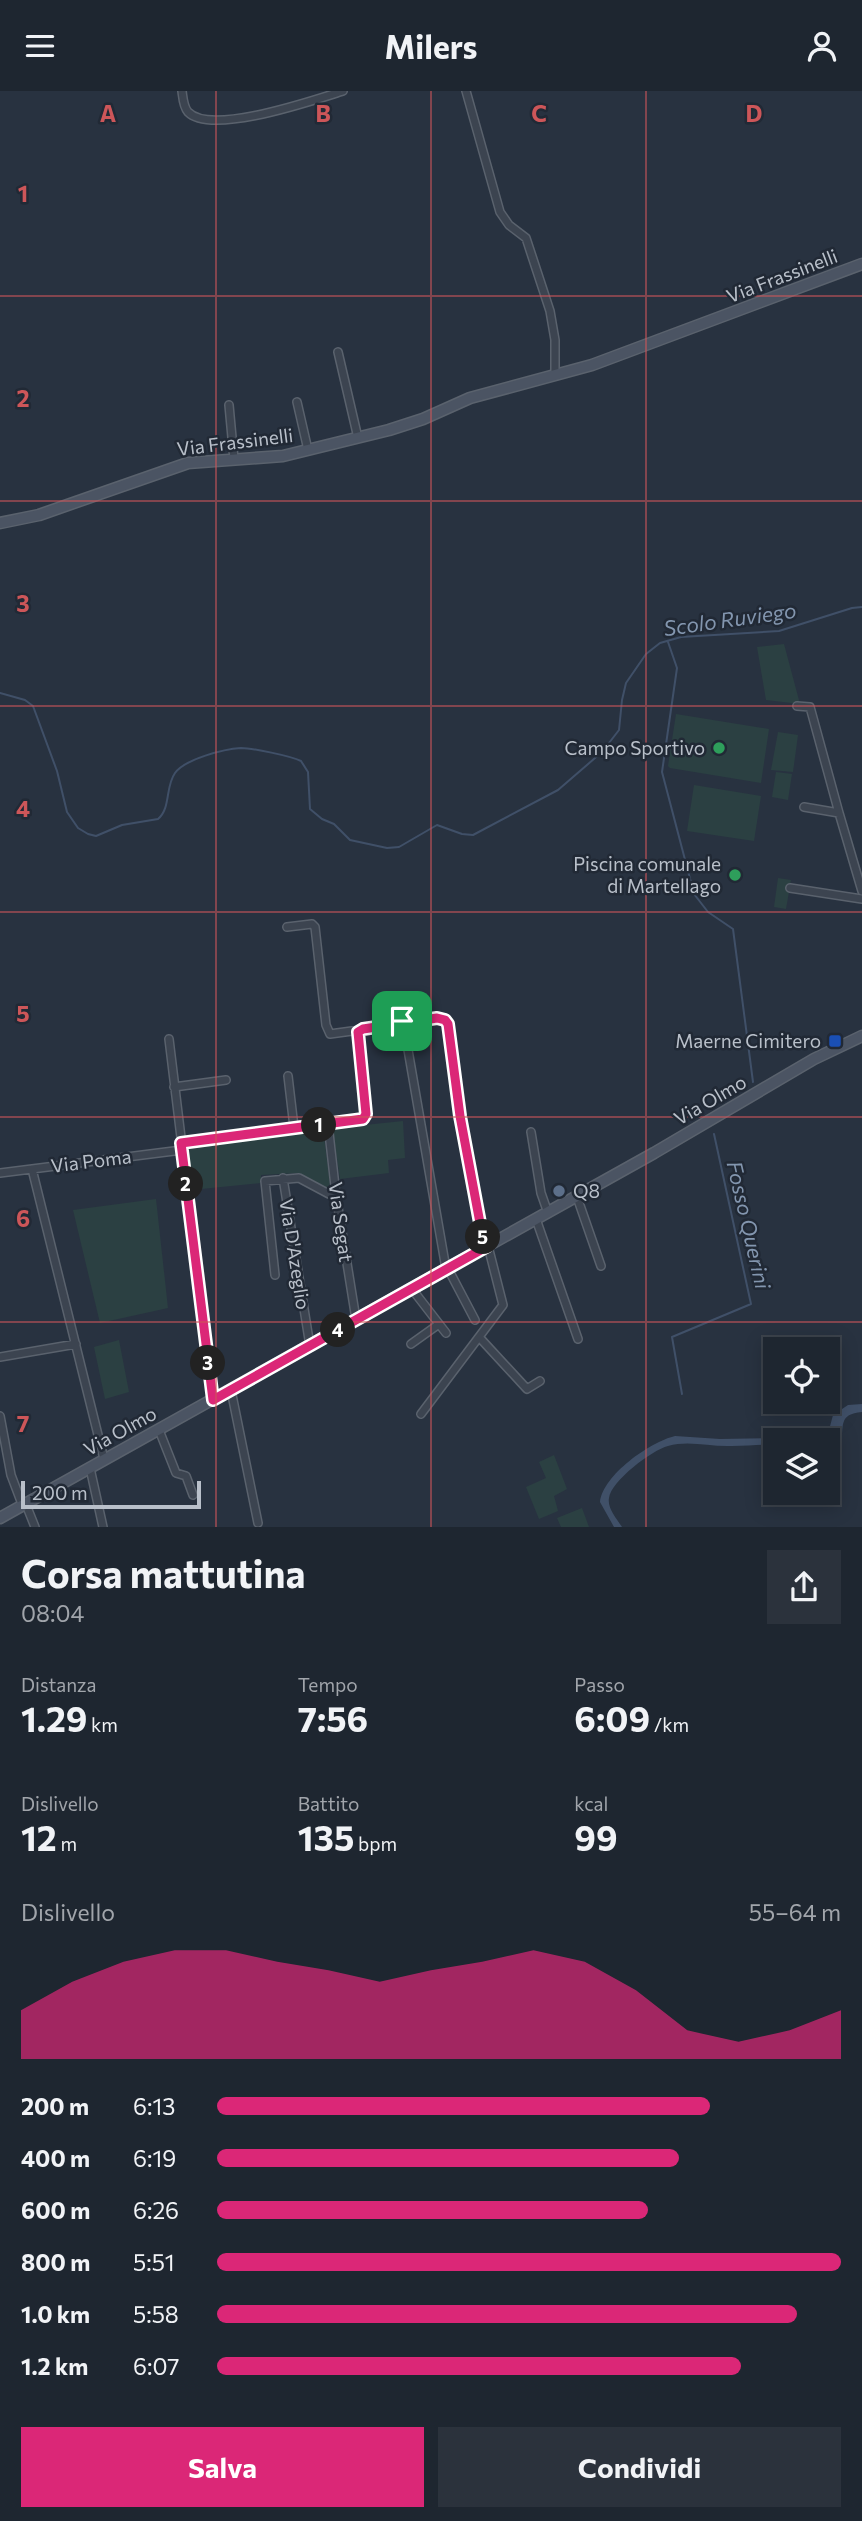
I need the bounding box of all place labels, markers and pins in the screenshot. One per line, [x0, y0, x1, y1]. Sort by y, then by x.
place label: Campo Sportivo [564, 736, 705, 759]
marker: Campo Sportivo [711, 740, 727, 756]
place label: Piscina comunale di Martellago [573, 852, 721, 897]
marker: Piscina comunale di Martellago [727, 867, 743, 883]
pin [372, 991, 432, 1051]
place label: Maerne Cimitero [675, 1029, 821, 1052]
marker: Maerne Cimitero [827, 1033, 843, 1049]
pin: 1 [302, 1107, 336, 1143]
pin: 2 [168, 1167, 204, 1201]
place label: Q8 [573, 1179, 600, 1202]
marker: Q8 [551, 1183, 567, 1199]
pin: 5 [466, 1219, 500, 1255]
pin: 4 [320, 1313, 356, 1347]
pin: 3 [190, 1345, 226, 1381]

